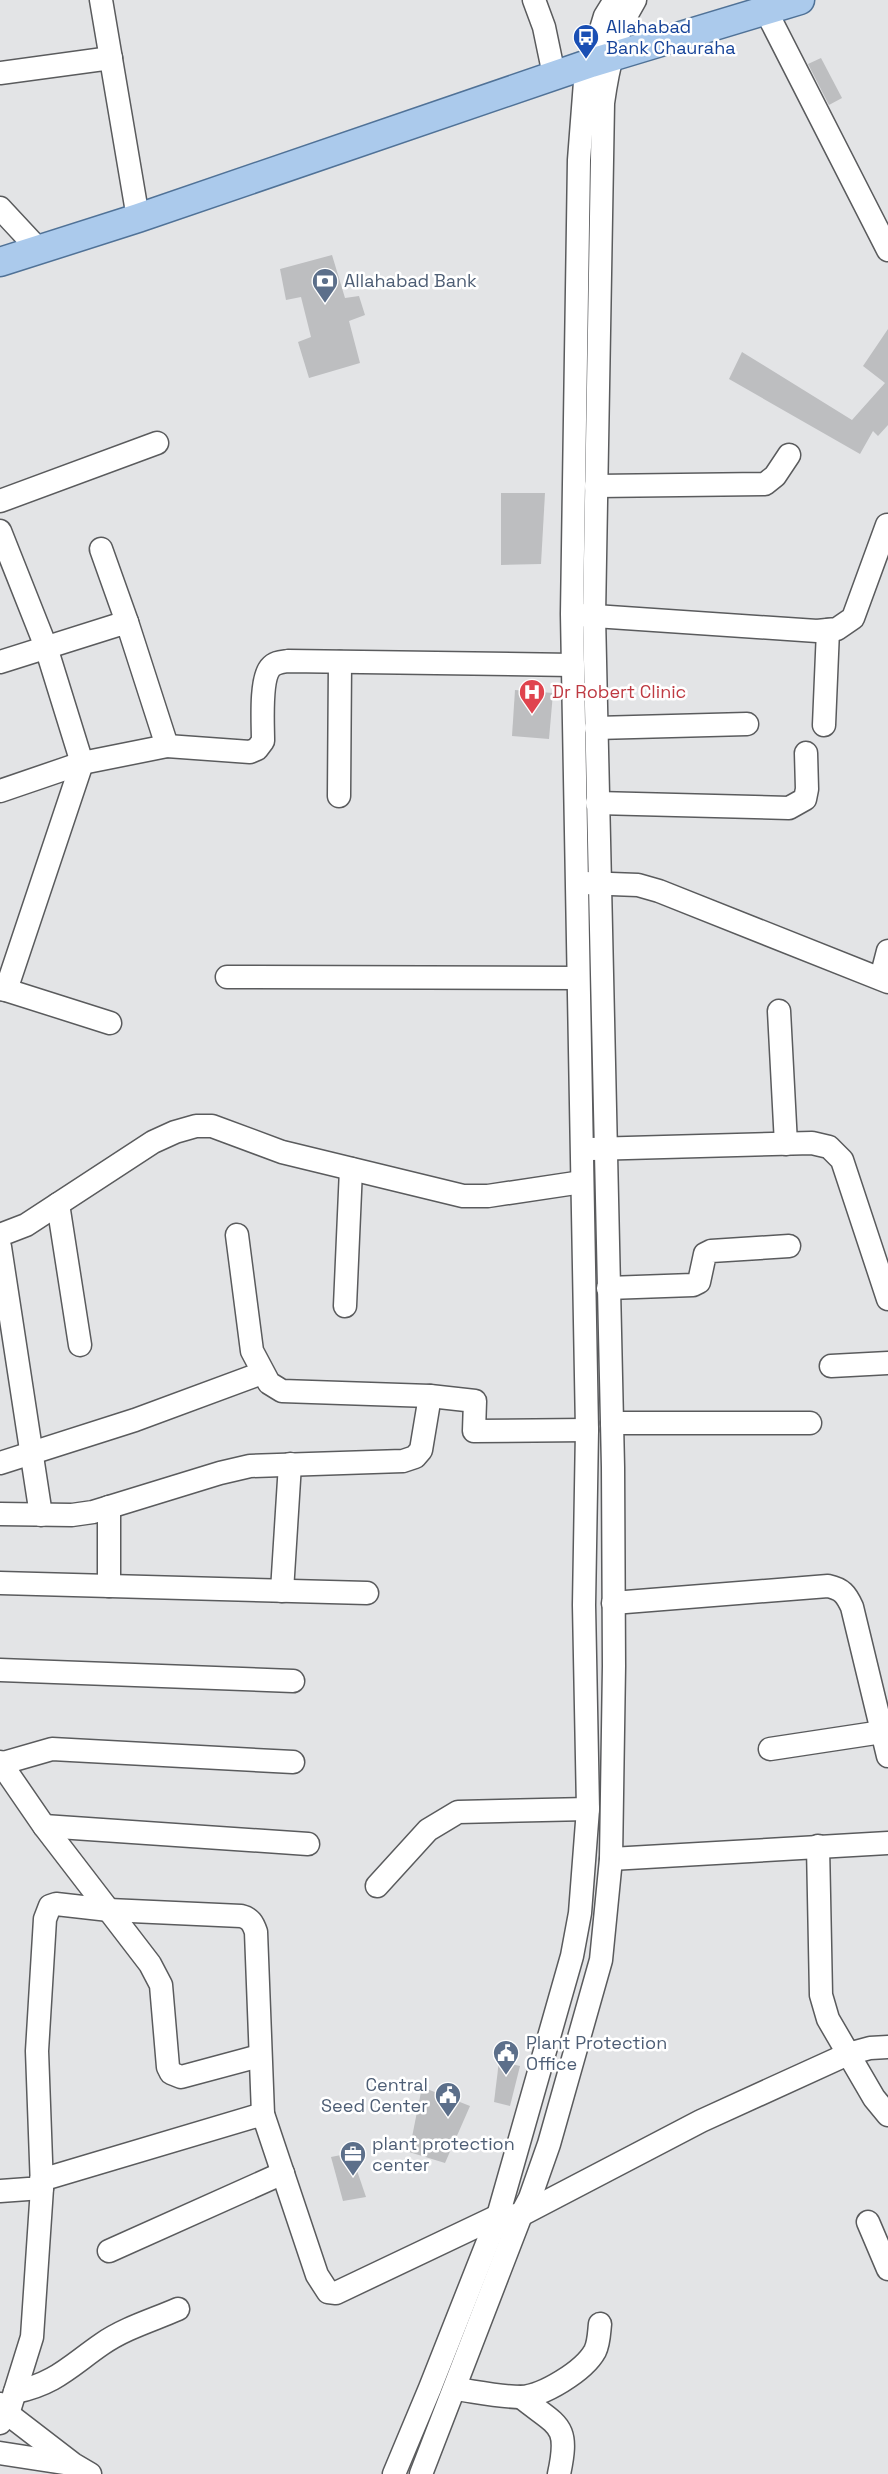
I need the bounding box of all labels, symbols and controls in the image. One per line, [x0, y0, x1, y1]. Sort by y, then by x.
place label: Allahabad Bank Chauraha [606, 15, 736, 59]
bus stop icon: Allahabad Bank Chauraha [571, 22, 601, 60]
bank icon: Allahabad Bank [310, 266, 340, 304]
place label: Allahabad Bank [344, 269, 477, 292]
hospital icon: Dr Robert Clinic [517, 677, 547, 715]
place label: Dr Robert Clinic [552, 680, 686, 703]
place label: Plant Protection Office [526, 2031, 667, 2075]
public building icon: Plant Protection Office [491, 2038, 521, 2076]
place label: Central Seed Center [321, 2073, 428, 2117]
public building icon: Central Seed Center [433, 2080, 463, 2118]
place label: plant protection center [372, 2132, 515, 2176]
office icon: plant protection center [338, 2139, 368, 2177]

